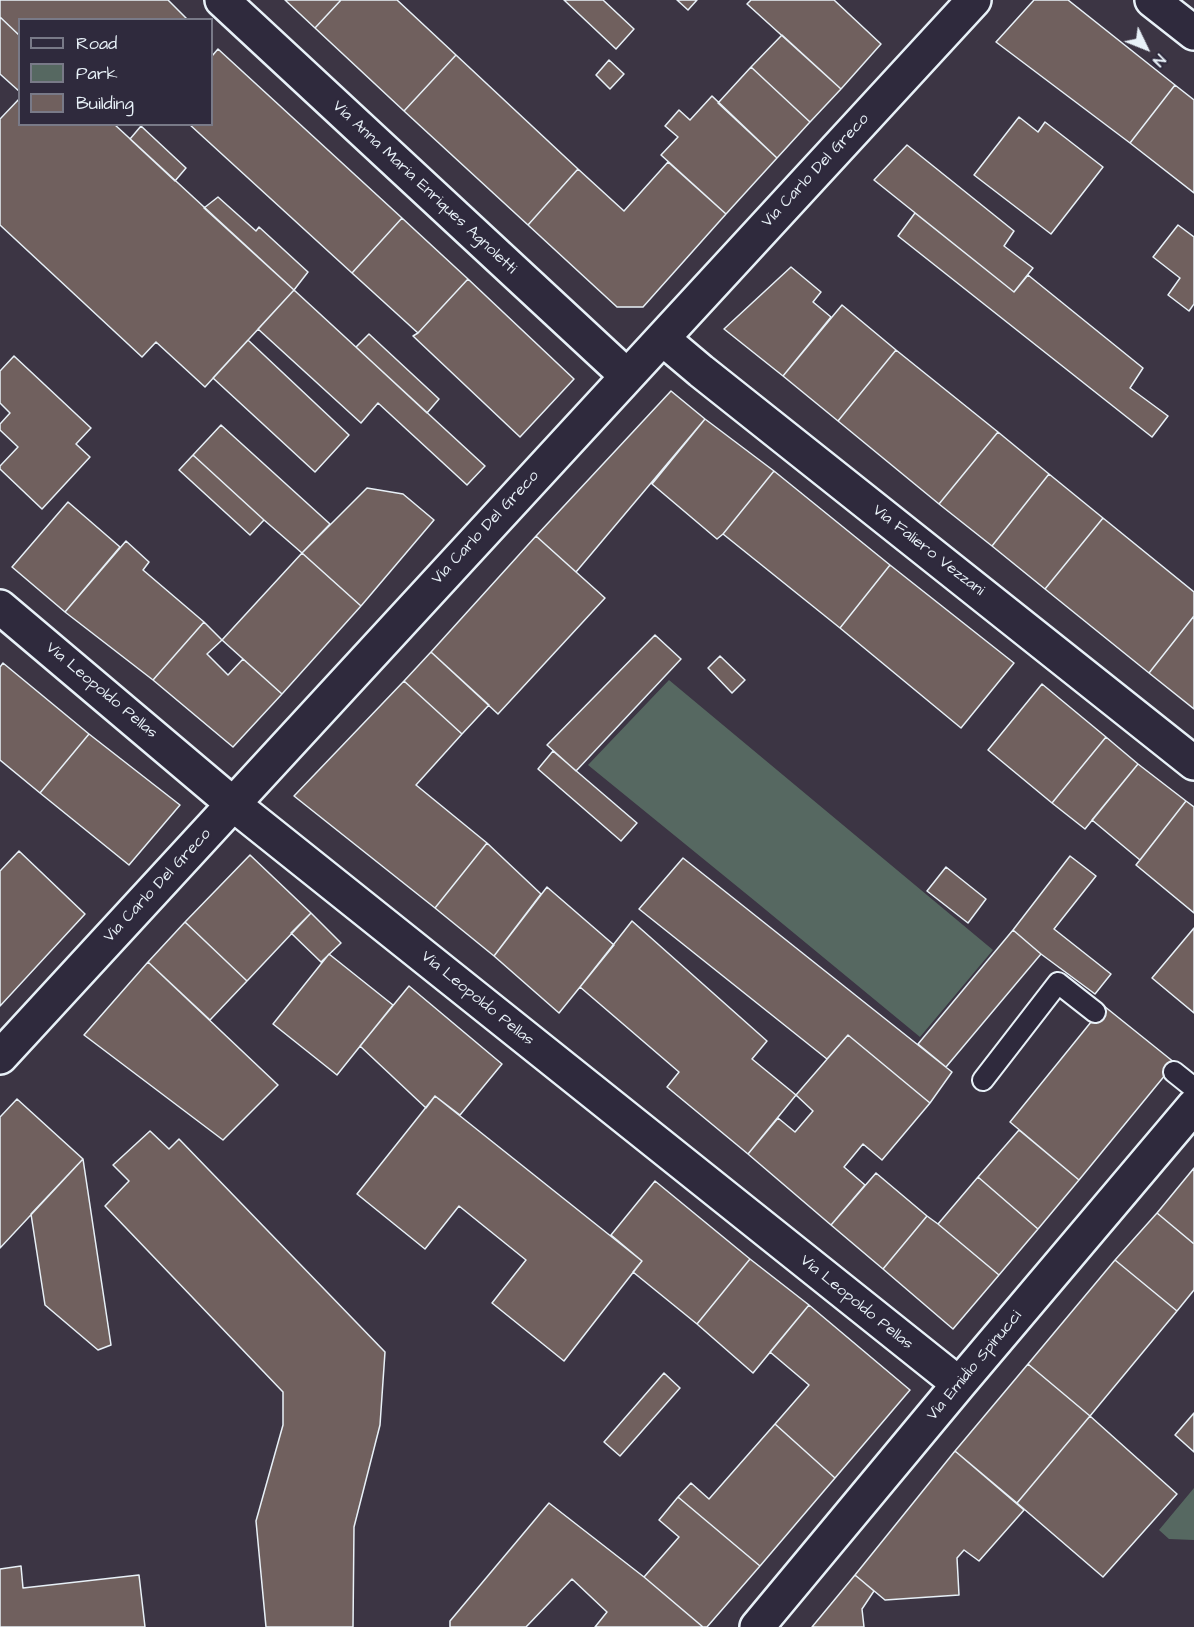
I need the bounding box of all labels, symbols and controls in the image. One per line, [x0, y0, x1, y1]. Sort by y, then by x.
legend [18, 18, 213, 126]
north arrow [1116, 18, 1176, 78]
text: Road [76, 31, 117, 56]
text: N [1148, 49, 1171, 71]
text: Park [76, 61, 118, 86]
text: Building [76, 91, 134, 116]
street label: Via Anna Maria Enriques Agnoletti [328, 97, 520, 279]
street label: Via Carlo Del Greco [758, 110, 874, 232]
street label: Via Carlo Del Greco [428, 467, 544, 589]
street label: Via Faliero Vezzani [868, 501, 988, 601]
street label: Via Leopoldo Pellas [41, 639, 161, 743]
street label: Via Carlo Del Greco [100, 825, 216, 947]
street label: Via Leopoldo Pellas [417, 948, 537, 1050]
street label: Via Leopoldo Pellas [796, 1252, 916, 1354]
street label: Via Emidio Spinucci [923, 1307, 1027, 1425]

